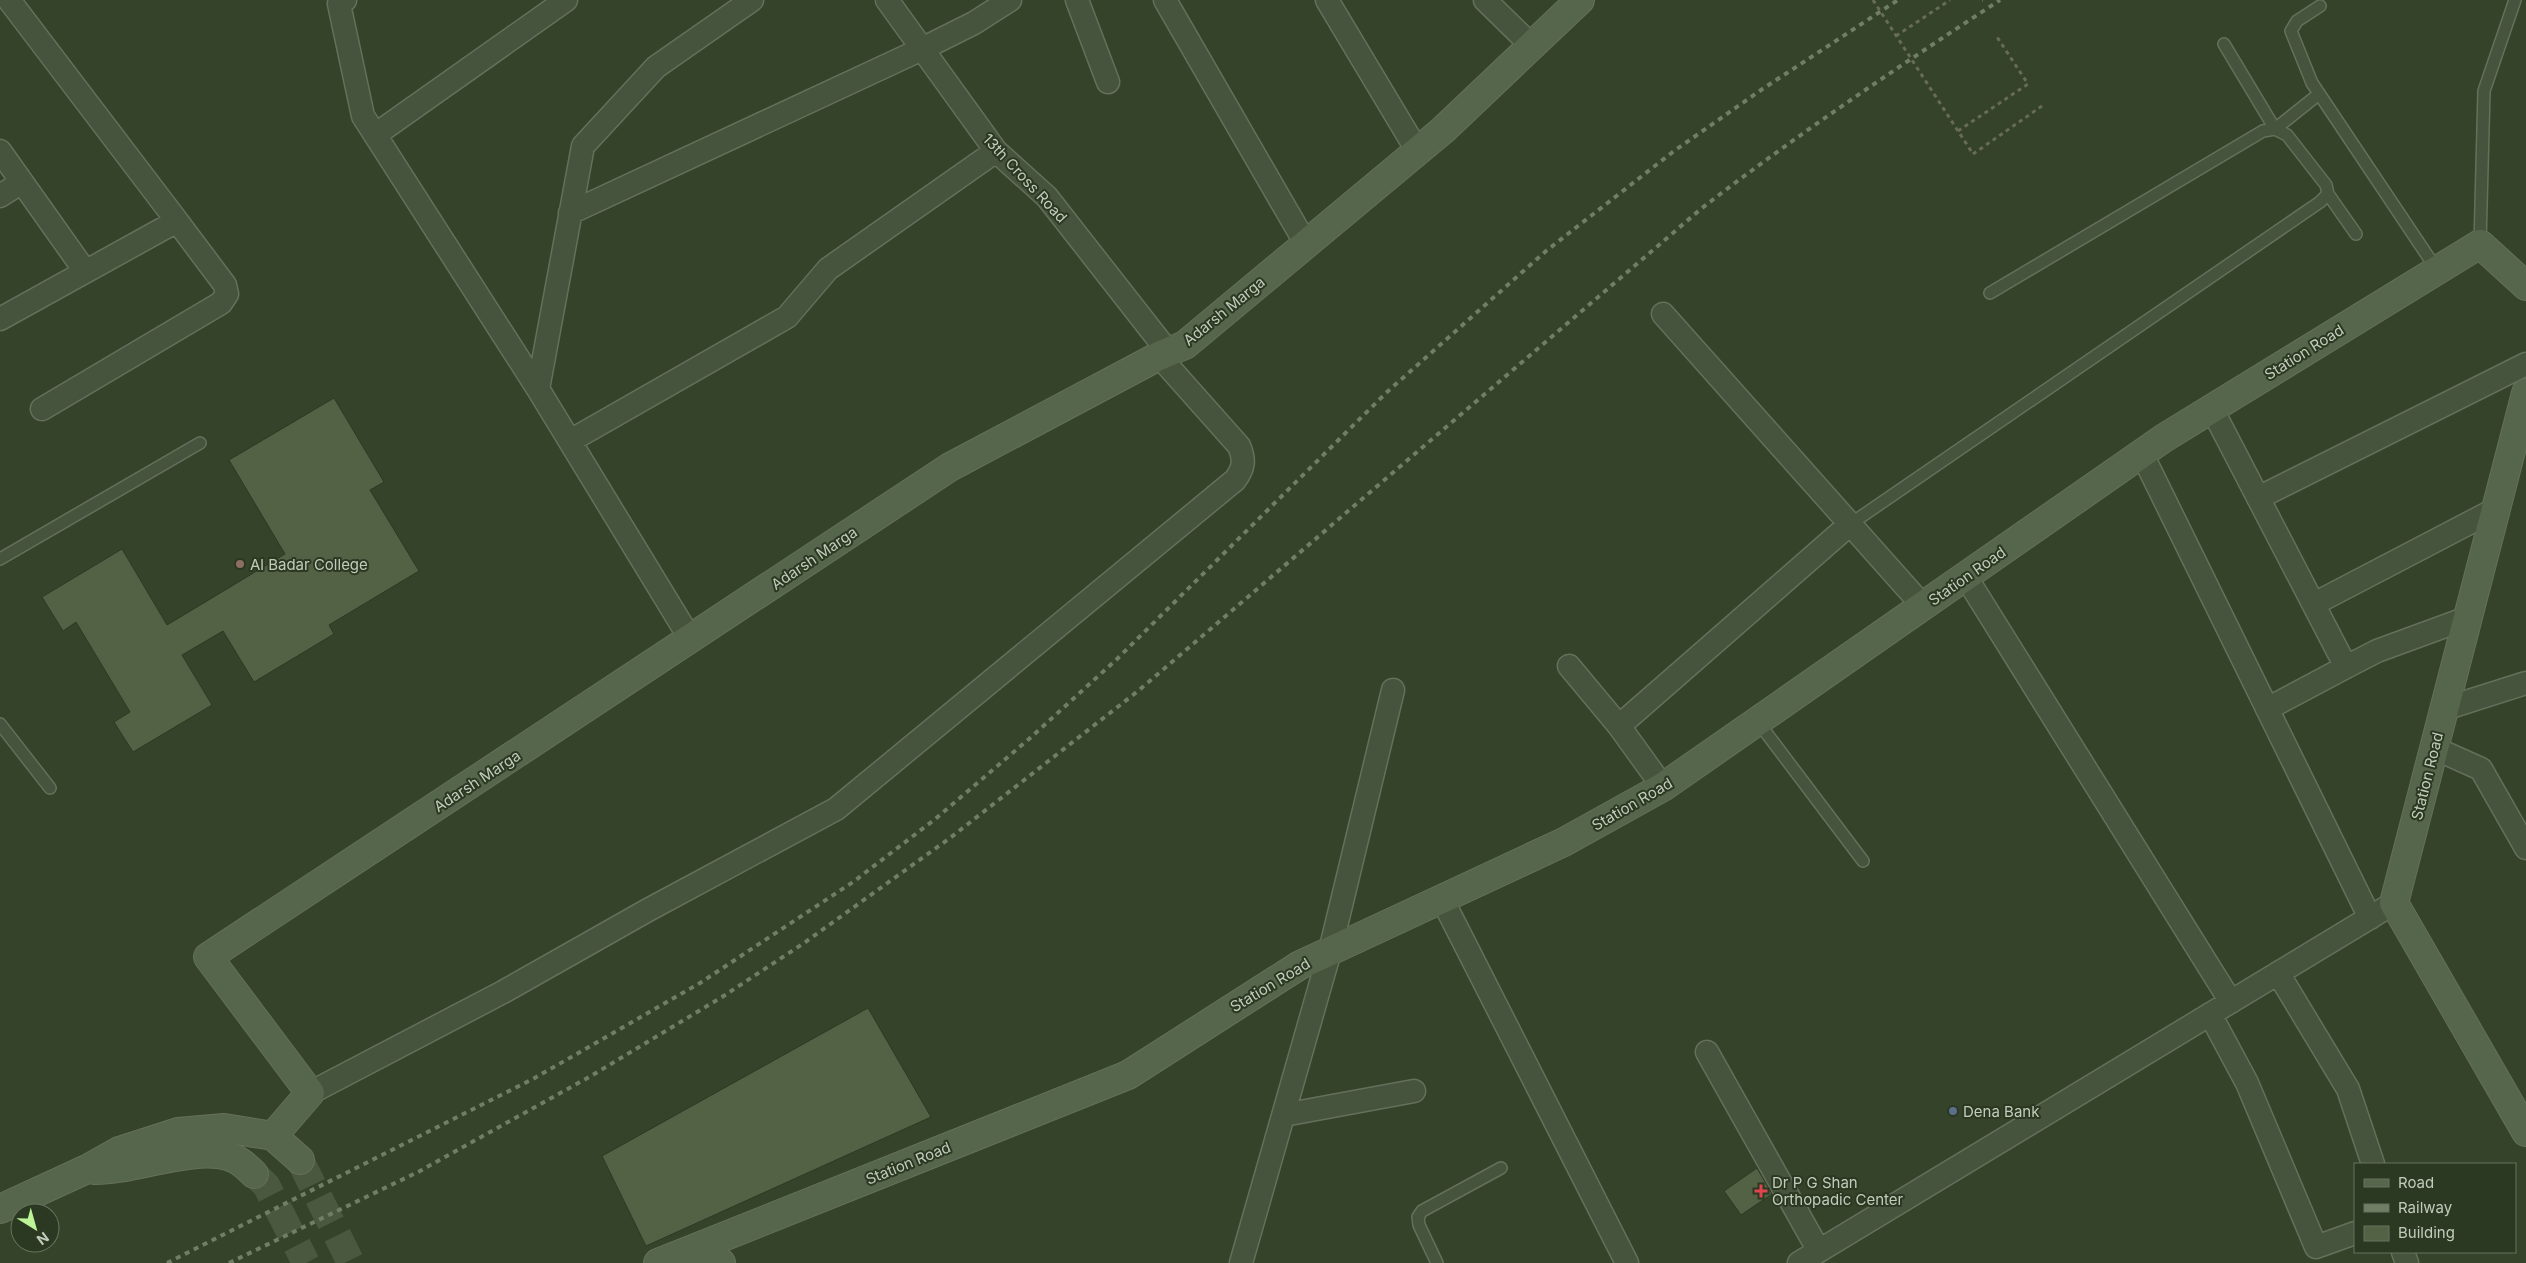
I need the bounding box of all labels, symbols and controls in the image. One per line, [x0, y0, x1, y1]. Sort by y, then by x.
street label: 13th Cross Road [979, 129, 1071, 227]
street label: Adarsh Marga [1179, 272, 1269, 350]
street label: Station Road [2261, 320, 2347, 384]
street label: Adarsh Marga [767, 522, 861, 594]
street label: Station Road [1925, 542, 2009, 610]
place label: Al Badar College [250, 555, 368, 574]
marker: Al Badar College [234, 558, 246, 570]
street label: Station Road [2407, 730, 2447, 822]
street label: Adarsh Marga [430, 746, 524, 816]
street label: Station Road [1588, 773, 1676, 835]
street label: Station Road [1227, 954, 1313, 1016]
place label: Dena Bank [1963, 1102, 2040, 1121]
marker: Dena Bank [1947, 1105, 1959, 1117]
street label: Station Road [863, 1137, 953, 1189]
legend [2354, 1163, 2516, 1253]
place label: Dr P G Shan Orthopadic Center [1772, 1173, 1904, 1209]
text: Road [2398, 1173, 2434, 1192]
marker: Dr P G Shan Orthopadic Center [1754, 1184, 1768, 1198]
text: Railway [2398, 1198, 2453, 1217]
north arrow [10, 1203, 60, 1253]
text: Building [2398, 1223, 2455, 1242]
text: N [34, 1229, 53, 1249]

